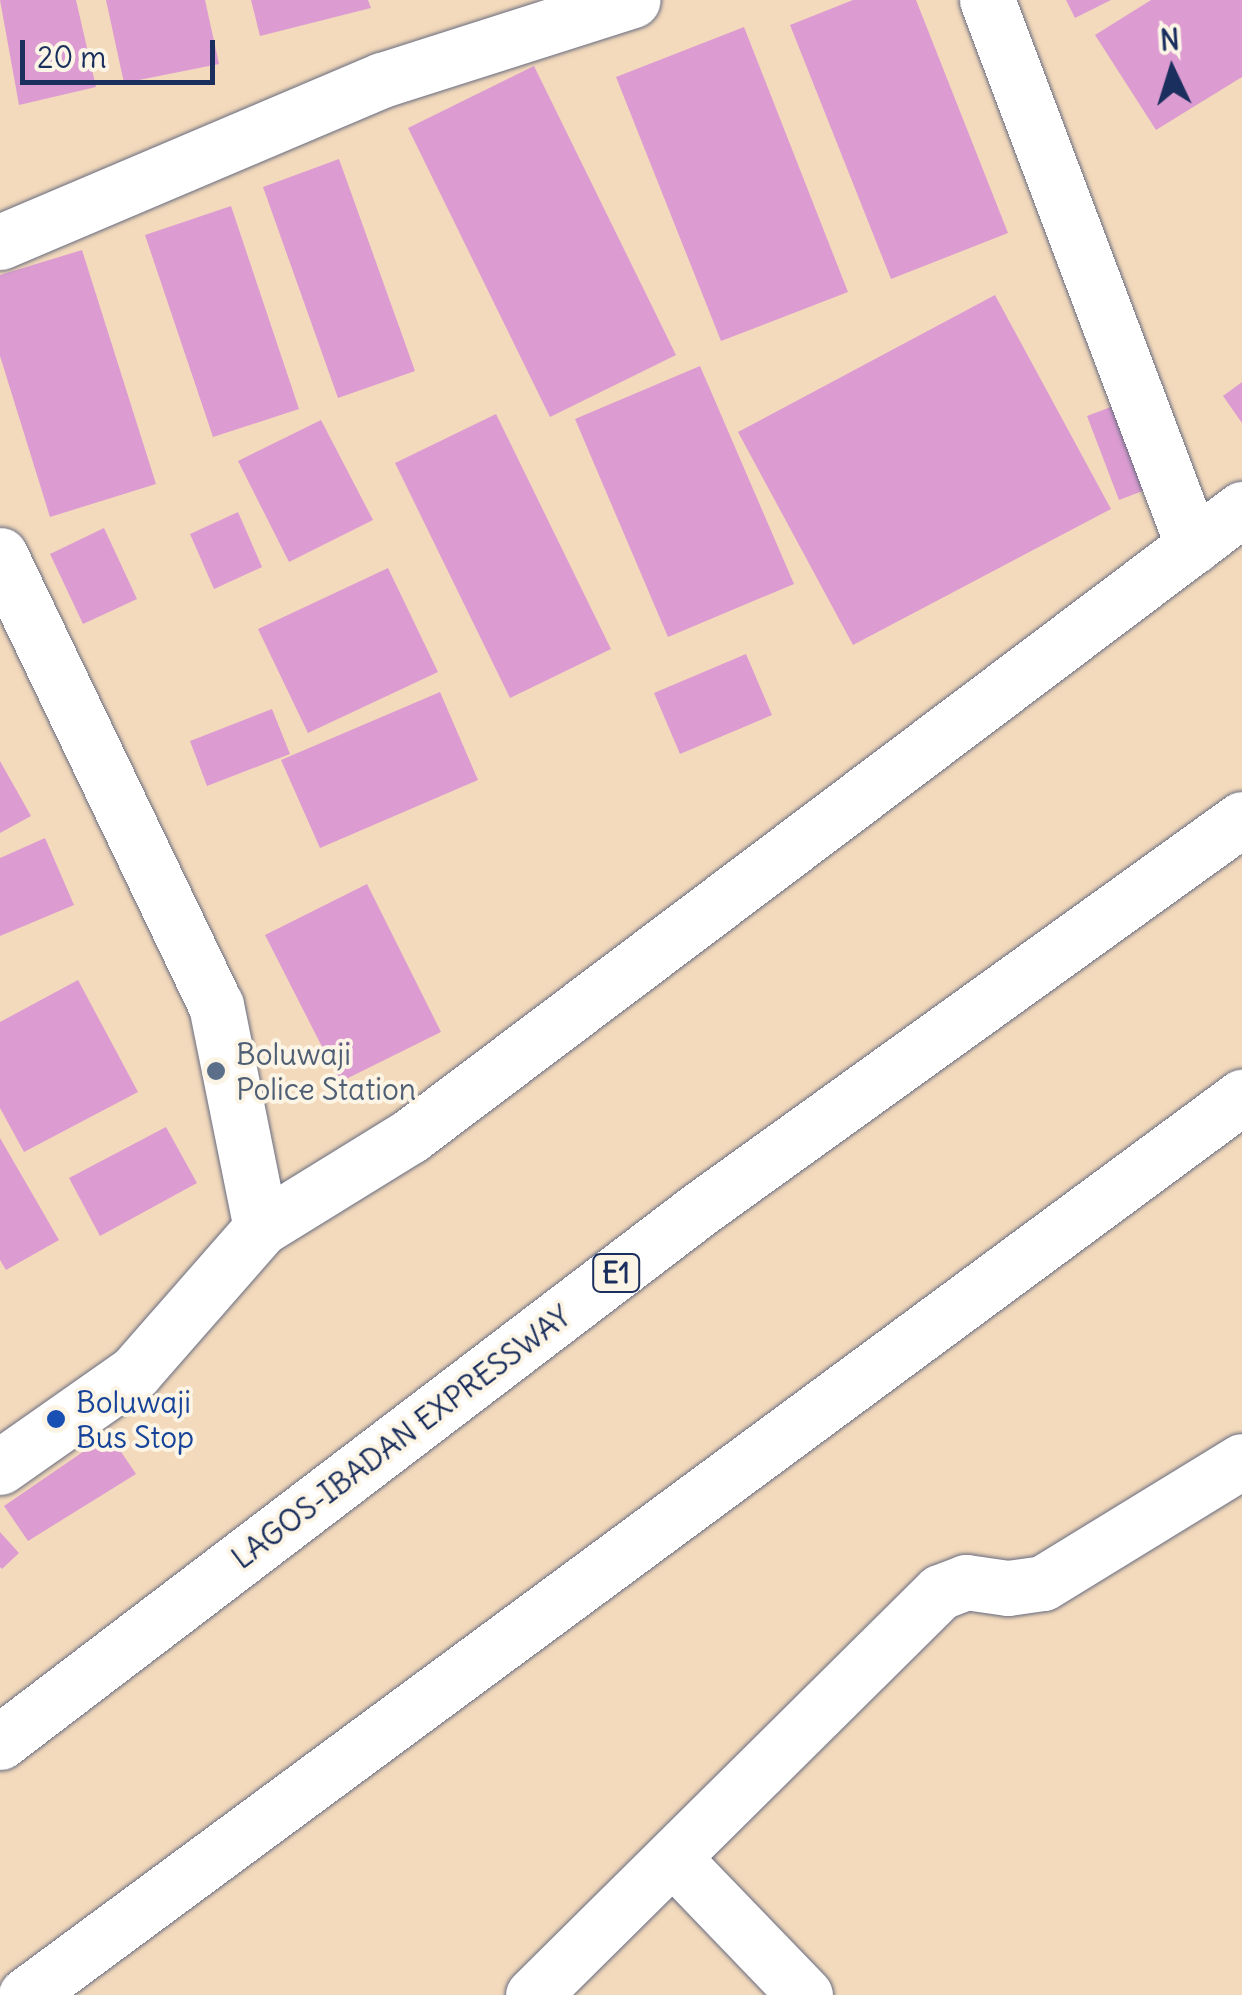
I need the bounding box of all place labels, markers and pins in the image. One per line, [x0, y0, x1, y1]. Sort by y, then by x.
place label: Boluwaji Police Station [236, 1036, 416, 1106]
marker: Boluwaji Police Station [205, 1060, 227, 1082]
place label: Boluwaji Bus Stop [76, 1384, 194, 1454]
marker: Boluwaji Bus Stop [45, 1408, 67, 1430]

